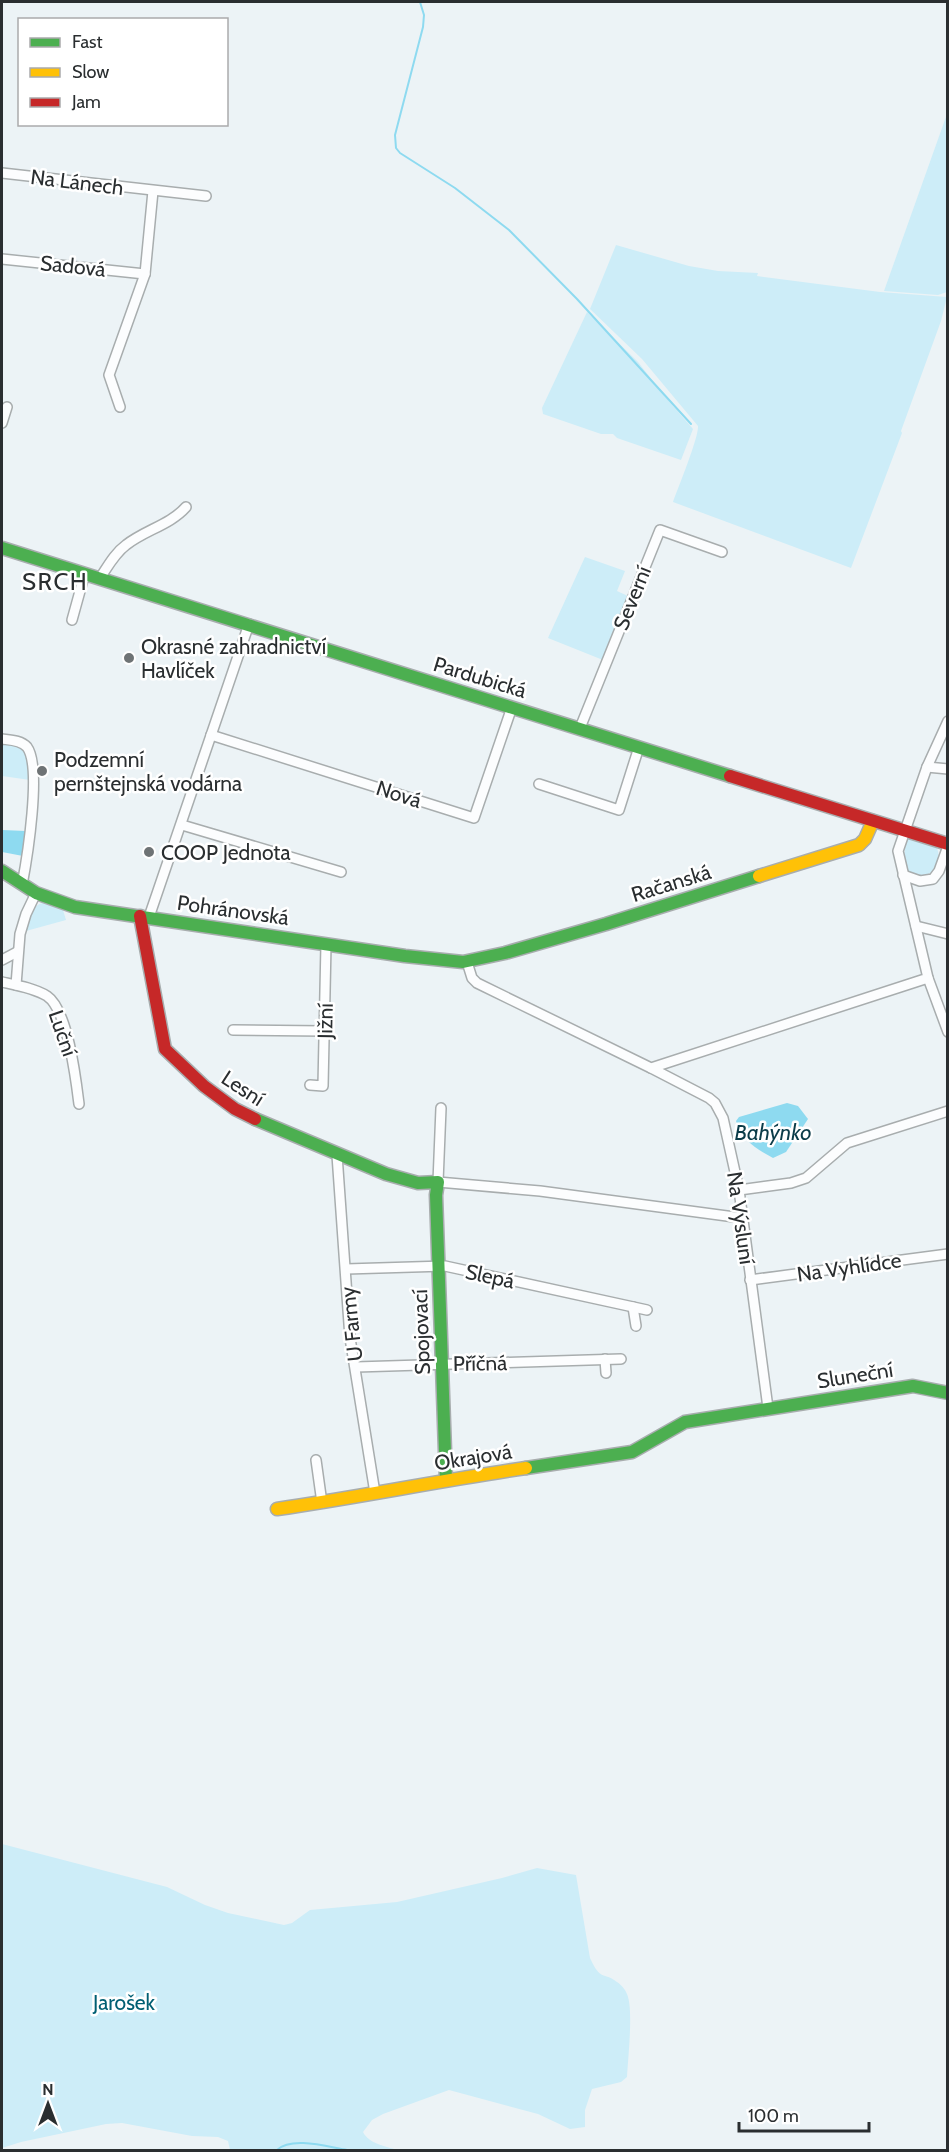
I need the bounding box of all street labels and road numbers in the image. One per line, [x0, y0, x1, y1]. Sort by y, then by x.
street label: Na Lánech [29, 164, 125, 200]
street label: Sadová [39, 250, 107, 282]
street label: Severní [608, 562, 656, 634]
street label: Pardubická [431, 651, 529, 703]
street label: Nová [373, 775, 425, 813]
street label: Račanská [628, 859, 714, 907]
street label: Pohránovská [175, 890, 291, 930]
street label: Jižní [312, 1002, 338, 1040]
street label: Luční [44, 1007, 83, 1060]
street label: Lesní [217, 1065, 270, 1111]
street label: Na Výsluní [722, 1170, 760, 1266]
street label: Na Vyhlídce [795, 1247, 903, 1287]
street label: Slepá [463, 1259, 517, 1293]
street label: U Farmy [335, 1285, 367, 1363]
street label: Spojovací [407, 1288, 436, 1375]
street label: Příčná [453, 1350, 507, 1376]
street label: Sluneční [815, 1357, 895, 1393]
street label: Okrajová [432, 1439, 514, 1476]

